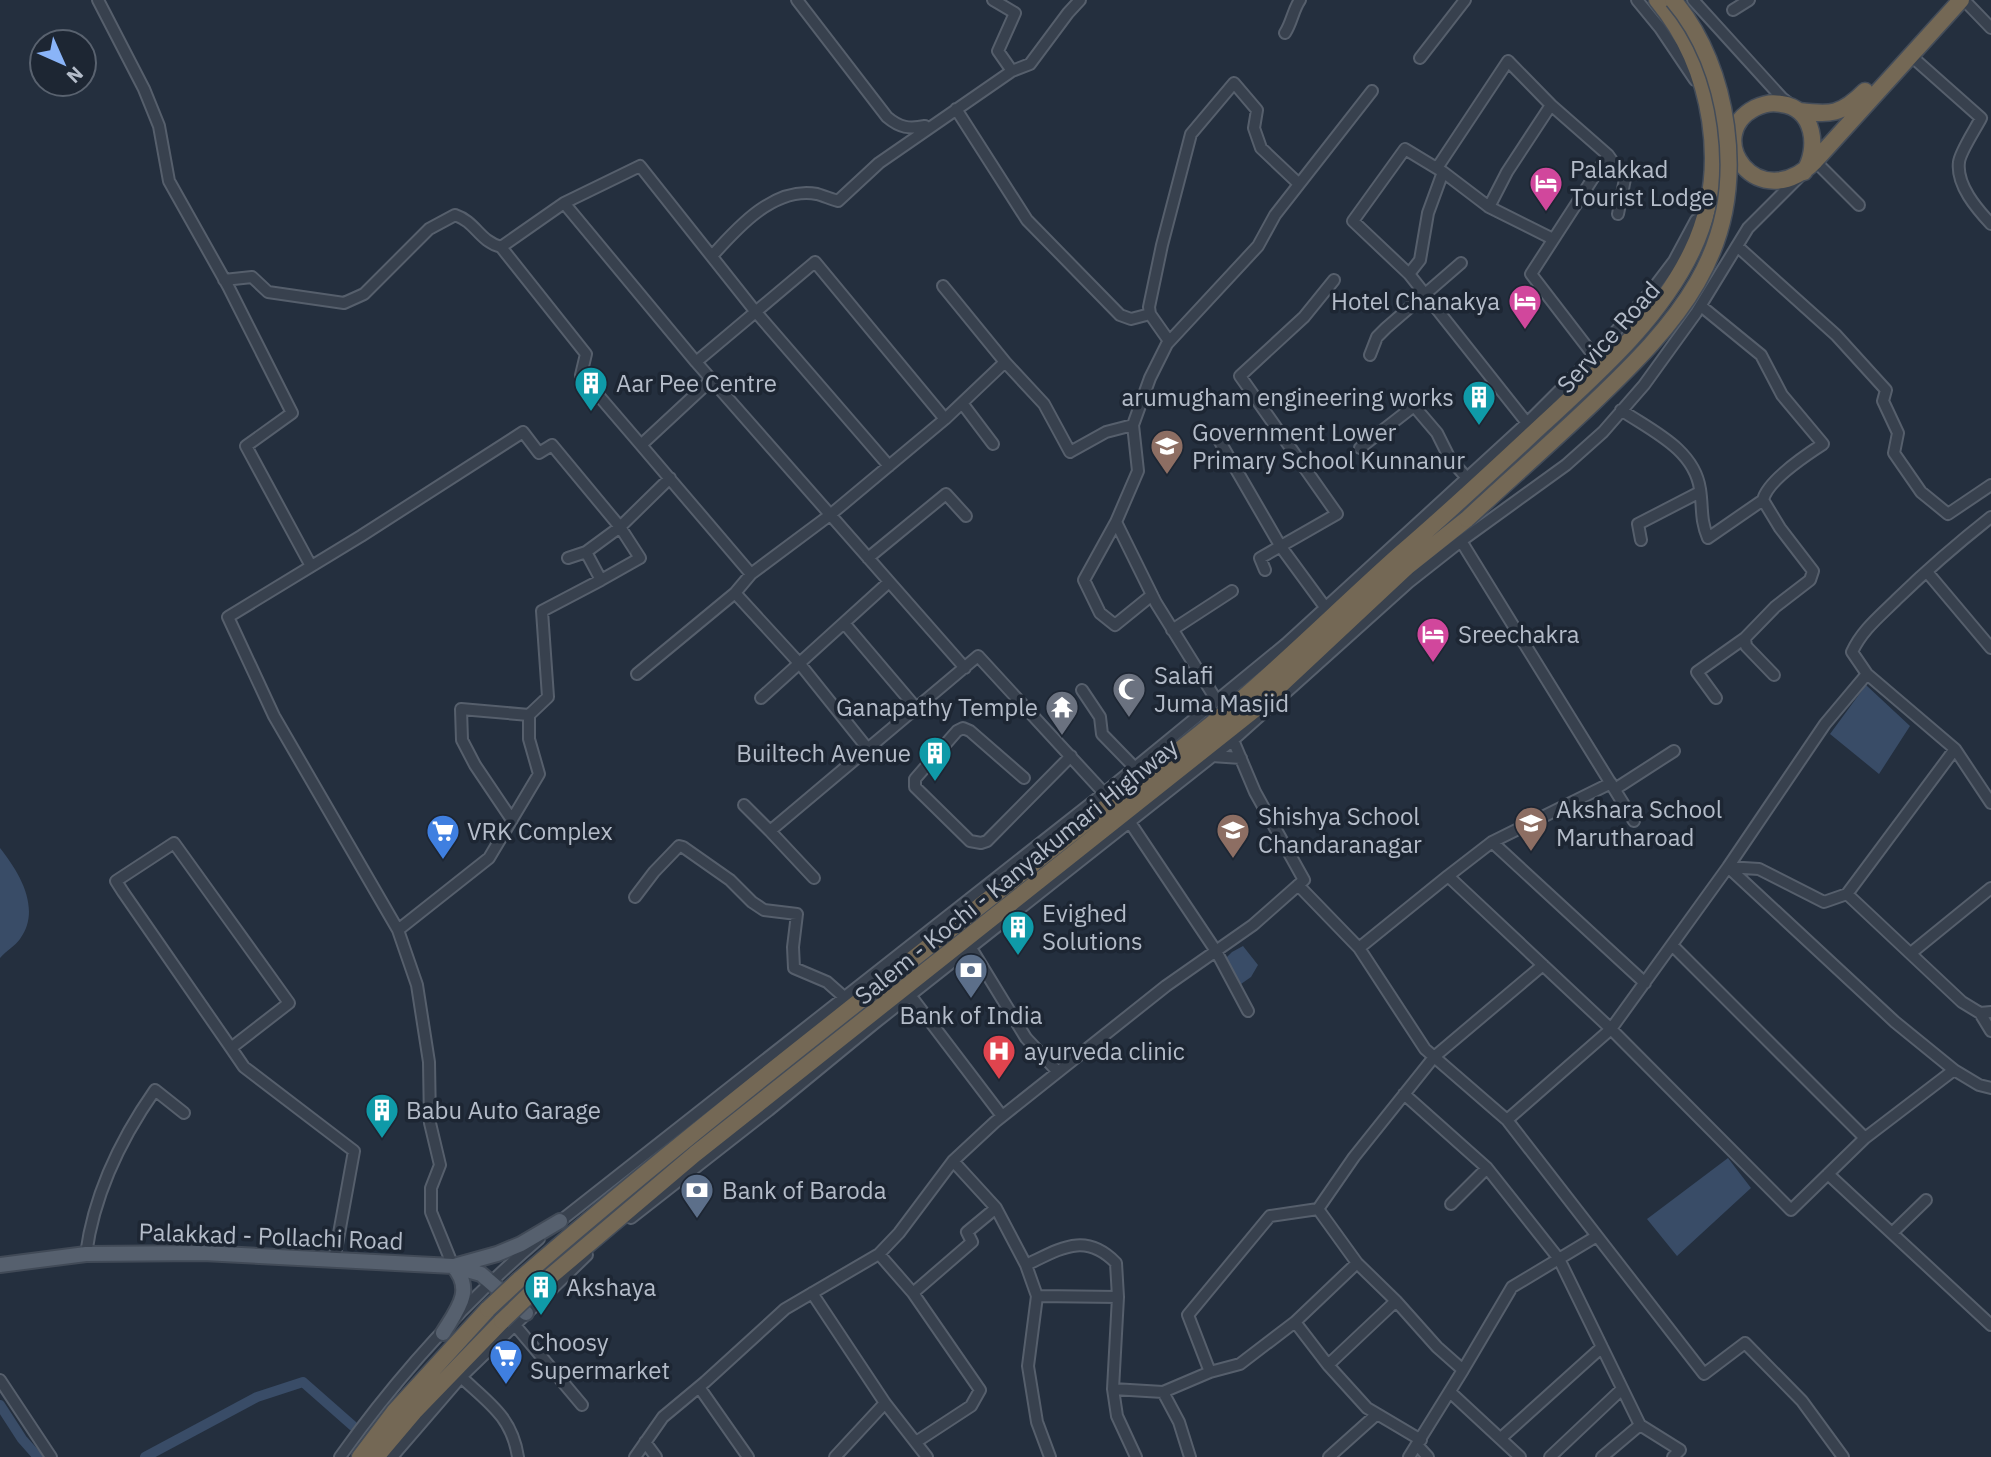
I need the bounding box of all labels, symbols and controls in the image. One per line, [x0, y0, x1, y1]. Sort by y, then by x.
north arrow [28, 28, 98, 98]
text: N [62, 62, 88, 88]
place label: Palakkad Tourist Lodge [1570, 153, 1715, 213]
hotel icon: Palakkad Tourist Lodge [1527, 164, 1565, 213]
street label: Service Road [1549, 274, 1667, 400]
hotel icon: Hotel Chanakya [1506, 282, 1544, 331]
place label: Hotel Chanakya [1331, 285, 1500, 317]
building icon: Aar Pee Centre [572, 364, 610, 413]
place label: Aar Pee Centre [616, 367, 777, 399]
building icon: arumugham engineering works [1460, 378, 1498, 427]
place label: arumugham engineering works [1122, 381, 1454, 413]
place label: Government Lower Primary School Kunnanur [1192, 416, 1465, 476]
school or university icon: Government Lower Primary School Kunnanur [1148, 427, 1186, 476]
hotel icon: Sreechakra [1414, 615, 1452, 664]
place label: Sreechakra [1458, 618, 1580, 650]
place label: Salafi Juma Masjid [1154, 659, 1289, 719]
mosque icon: Salafi Juma Masjid [1110, 670, 1148, 719]
temple icon: Ganapathy Temple [1043, 688, 1081, 737]
place label: Ganapathy Temple [836, 691, 1038, 723]
street label: Salem - Kochi - Kanyakumari Highway [848, 731, 1184, 1011]
building icon: Builtech Avenue [916, 734, 954, 783]
place label: Builtech Avenue [736, 737, 911, 769]
place label: Akshara School Marutharoad [1556, 793, 1722, 853]
place label: Shishya School Chandaranagar [1258, 800, 1422, 860]
school or university icon: Akshara School Marutharoad [1512, 804, 1550, 853]
school or university icon: Shishya School Chandaranagar [1214, 811, 1252, 860]
supermarket icon: VRK Complex [424, 812, 462, 861]
place label: VRK Complex [467, 815, 613, 847]
place label: Evighed Solutions [1042, 897, 1143, 957]
building icon: Evighed Solutions [999, 908, 1037, 957]
bank icon: Bank of India [952, 951, 990, 1000]
place label: Bank of India [899, 999, 1043, 1031]
hospital icon: ayurveda clinic [980, 1032, 1018, 1081]
place label: ayurveda clinic [1024, 1035, 1185, 1067]
building icon: Babu Auto Garage [363, 1091, 401, 1140]
place label: Babu Auto Garage [406, 1094, 601, 1126]
bank icon: Bank of Baroda [678, 1171, 716, 1220]
place label: Bank of Baroda [722, 1174, 887, 1206]
street label: Palakkad - Pollachi Road [138, 1215, 404, 1257]
building icon: Akshaya [522, 1268, 560, 1317]
place label: Akshaya [566, 1271, 656, 1303]
place label: Choosy Supermarket [530, 1326, 670, 1386]
supermarket icon: Choosy Supermarket [487, 1337, 525, 1386]

